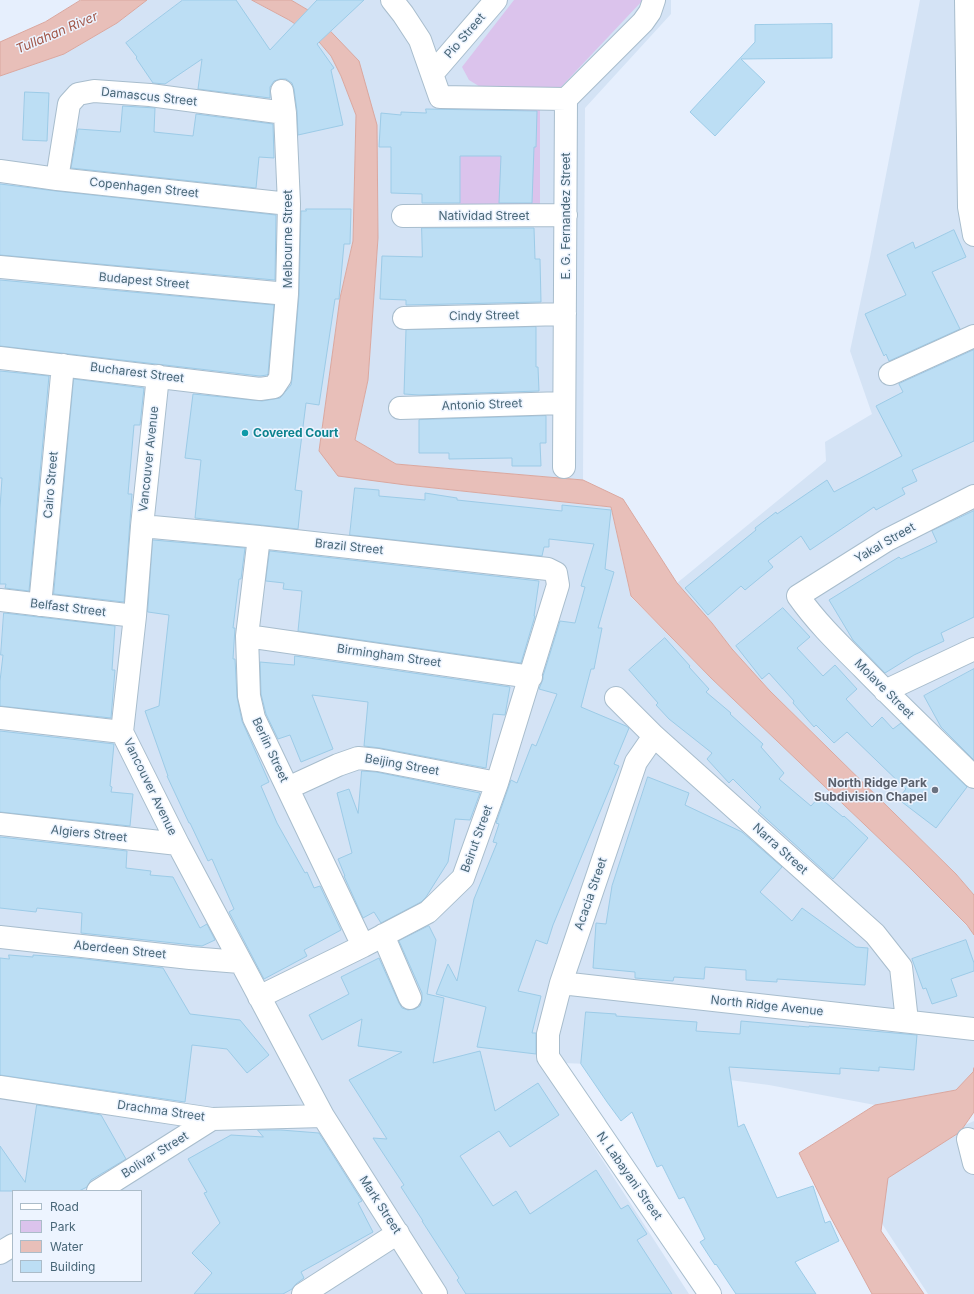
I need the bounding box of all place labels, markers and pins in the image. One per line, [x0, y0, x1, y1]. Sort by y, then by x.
place label: Covered Court [253, 426, 339, 440]
marker: Covered Court [240, 428, 250, 438]
place label: North Ridge Park Subdivision Chapel [814, 776, 927, 804]
marker: North Ridge Park Subdivision Chapel [930, 785, 940, 795]

